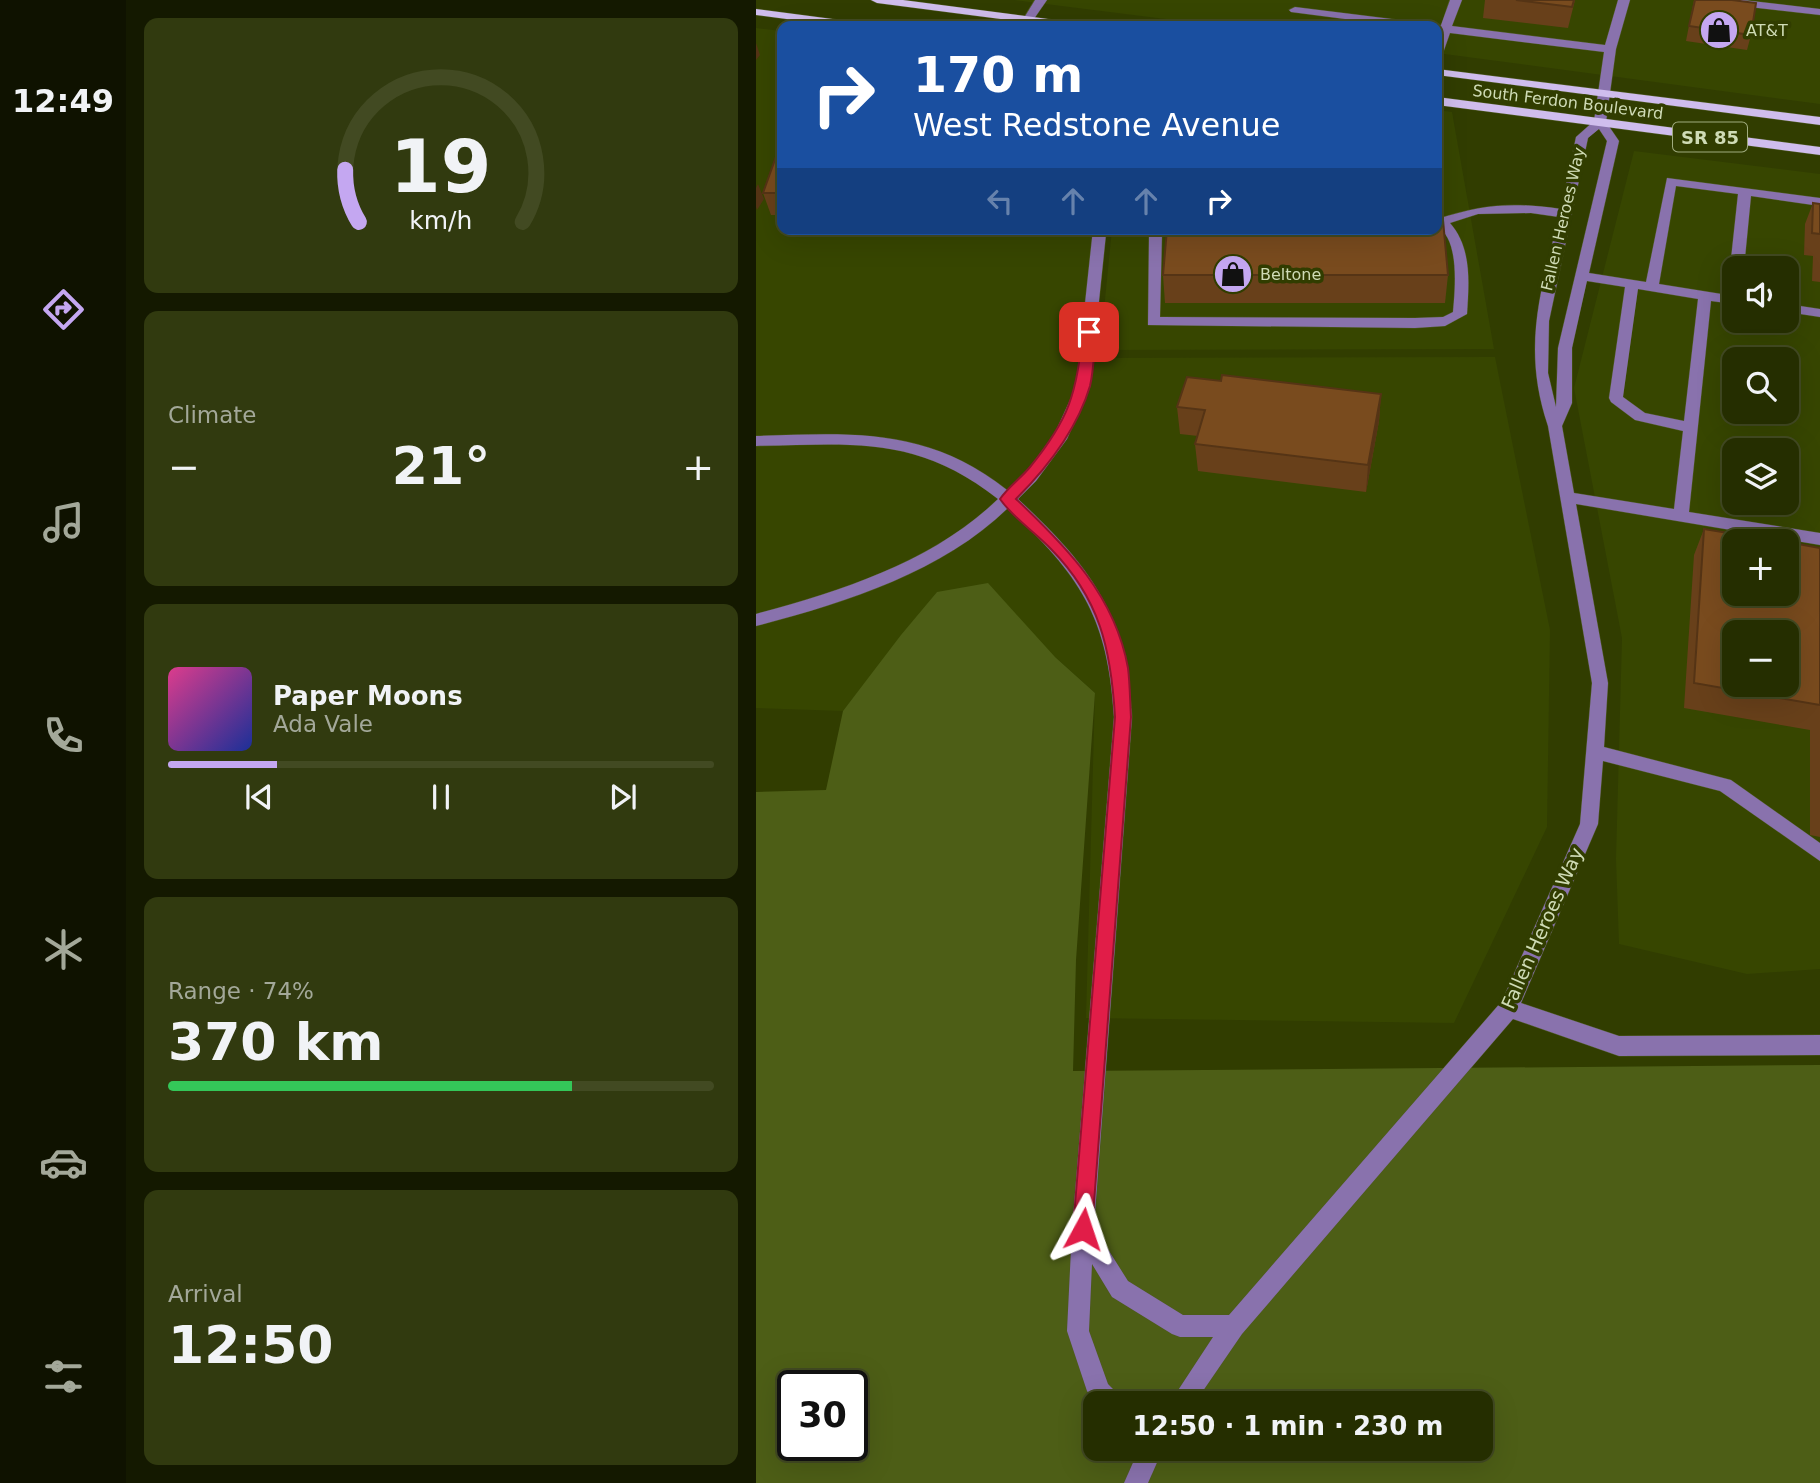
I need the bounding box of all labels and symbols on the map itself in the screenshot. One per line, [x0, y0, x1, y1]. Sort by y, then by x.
shop icon: AT&T [1698, 9, 1740, 51]
place label: AT&T [1746, 21, 1788, 40]
street label: South Ferdon Boulevard [1471, 81, 1665, 123]
road number: SR 85 [1673, 122, 1747, 152]
street label: Fallen Heroes Way [1537, 145, 1589, 293]
shop icon: Beltone [1212, 253, 1254, 295]
place label: Beltone [1260, 265, 1321, 284]
pin [1059, 302, 1119, 362]
street label: Fallen Heroes Way [1497, 844, 1587, 1012]
position arrow [1046, 1192, 1120, 1266]
speed limit sign: 30 [777, 1370, 868, 1461]

